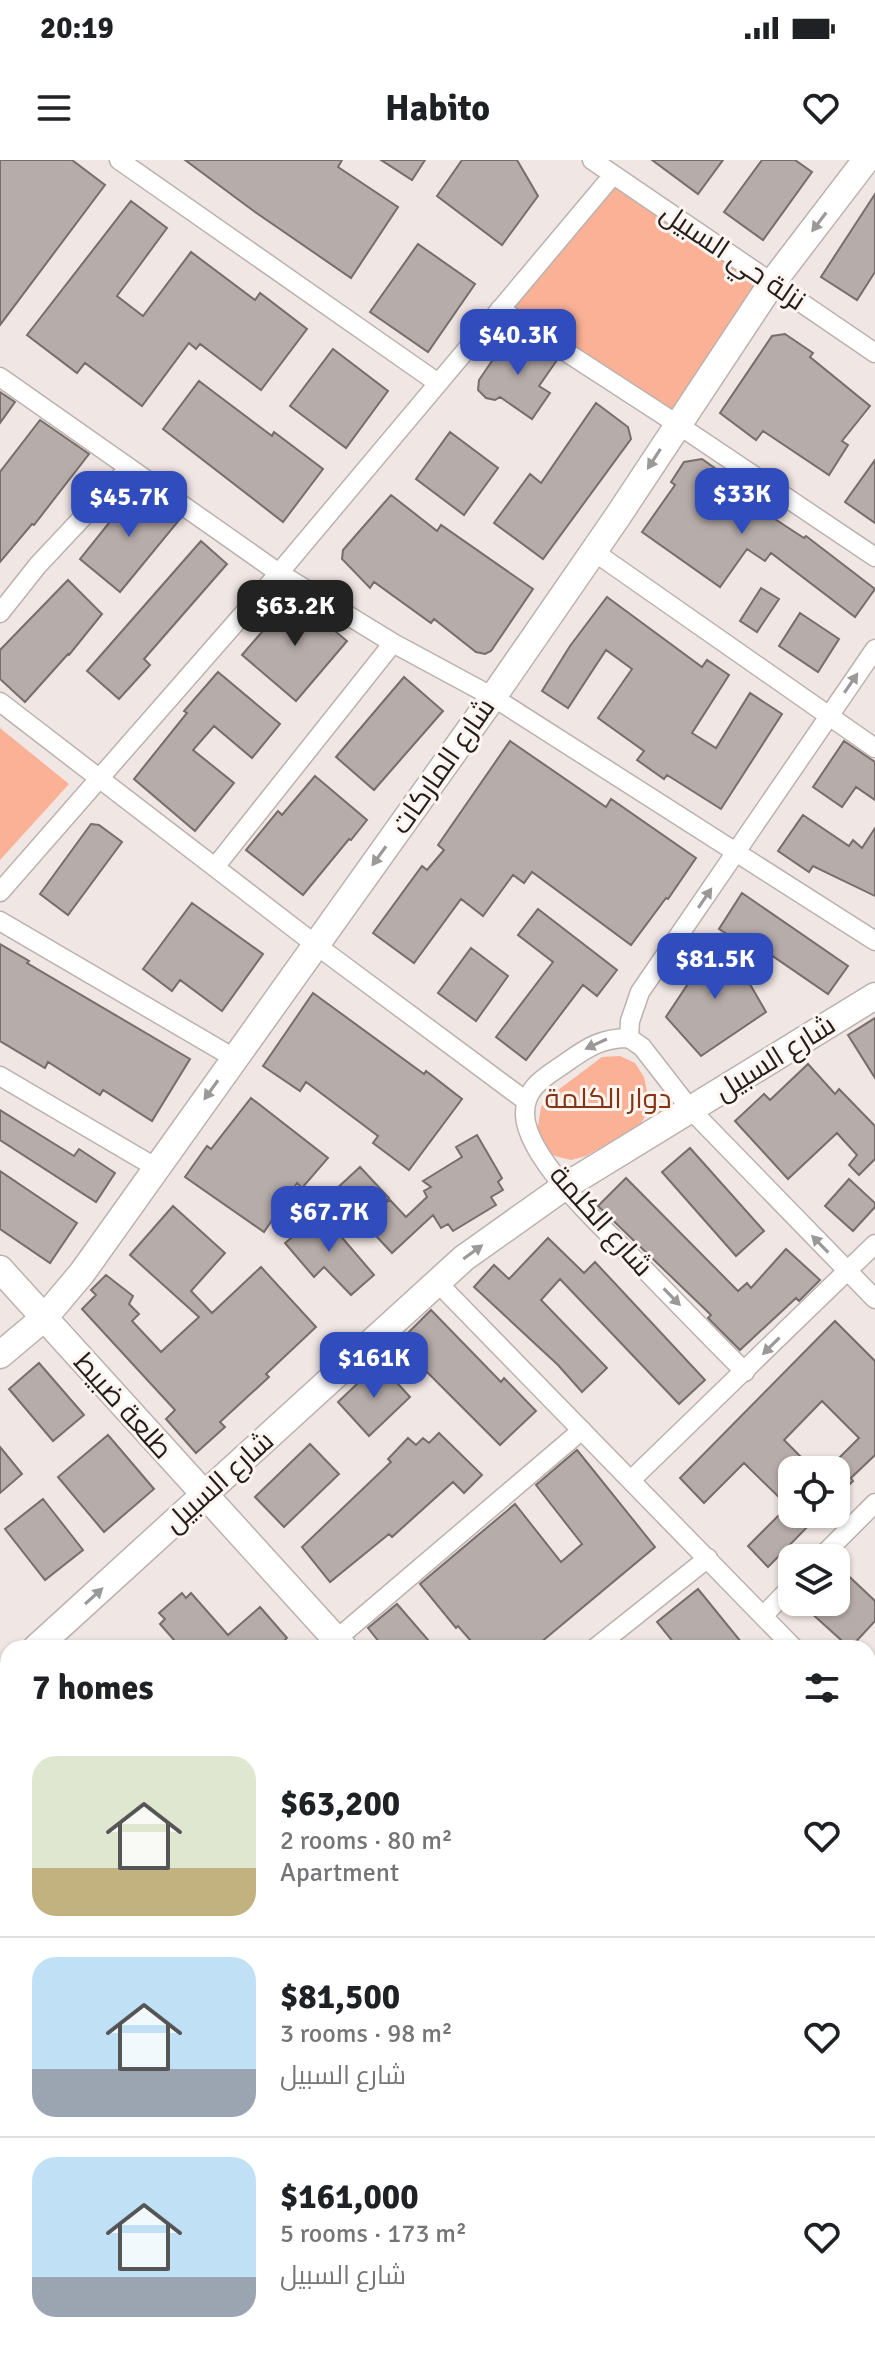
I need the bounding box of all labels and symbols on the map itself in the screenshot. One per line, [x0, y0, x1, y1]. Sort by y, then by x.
street label: نزلة حي السبيل [652, 196, 812, 321]
one-way arrow [811, 212, 827, 232]
pin: $40.3K [453, 309, 583, 377]
one-way arrow [648, 448, 662, 470]
pin: $33K [695, 468, 789, 536]
pin: $45.7K [64, 471, 194, 539]
pin: $63.2K [230, 580, 360, 648]
one-way arrow [844, 672, 858, 694]
street label: شارع الماركات [384, 692, 503, 841]
one-way arrow [371, 846, 387, 867]
one-way arrow [697, 887, 712, 908]
pin: $81.5K [650, 933, 780, 1001]
street label: شارع السبيل [708, 1008, 842, 1109]
one-way arrow [585, 1037, 608, 1051]
one-way arrow [203, 1080, 219, 1101]
park label: دوار الكلمة [544, 1082, 672, 1116]
street label: شارع الكلمة [542, 1158, 660, 1284]
pin: $67.7K [264, 1186, 394, 1254]
one-way arrow [812, 1235, 830, 1254]
one-way arrow [463, 1244, 483, 1260]
one-way arrow [662, 1287, 681, 1306]
pin: $161K [318, 1332, 430, 1400]
one-way arrow [762, 1336, 781, 1355]
street label: طلعة ضبيط [66, 1346, 180, 1466]
street label: شارع السبيل [157, 1424, 281, 1541]
one-way arrow [84, 1587, 103, 1605]

